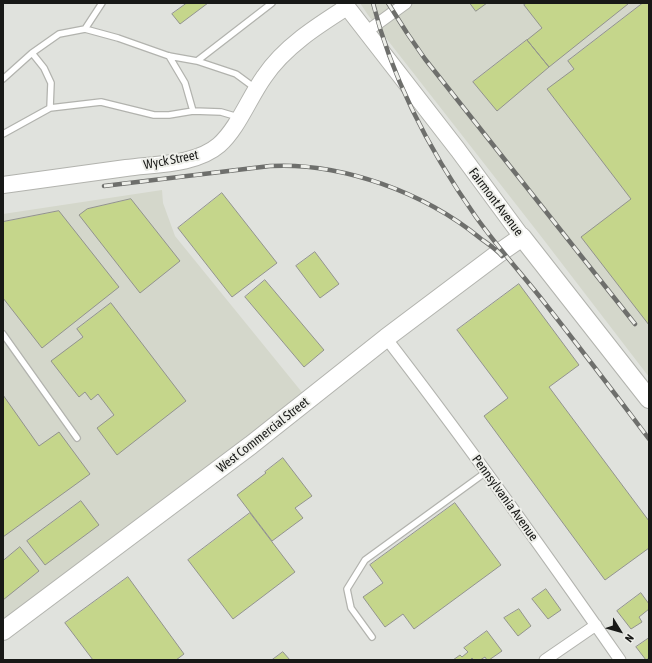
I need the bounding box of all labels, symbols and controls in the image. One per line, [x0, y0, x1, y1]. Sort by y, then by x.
street label: Wyck Street [142, 147, 200, 173]
street label: Fairmont Avenue [465, 165, 527, 239]
street label: West Commercial Street [214, 394, 312, 476]
street label: Pennsylvania Avenue [469, 452, 541, 544]
north arrow [600, 611, 640, 651]
text: N [623, 632, 636, 644]

